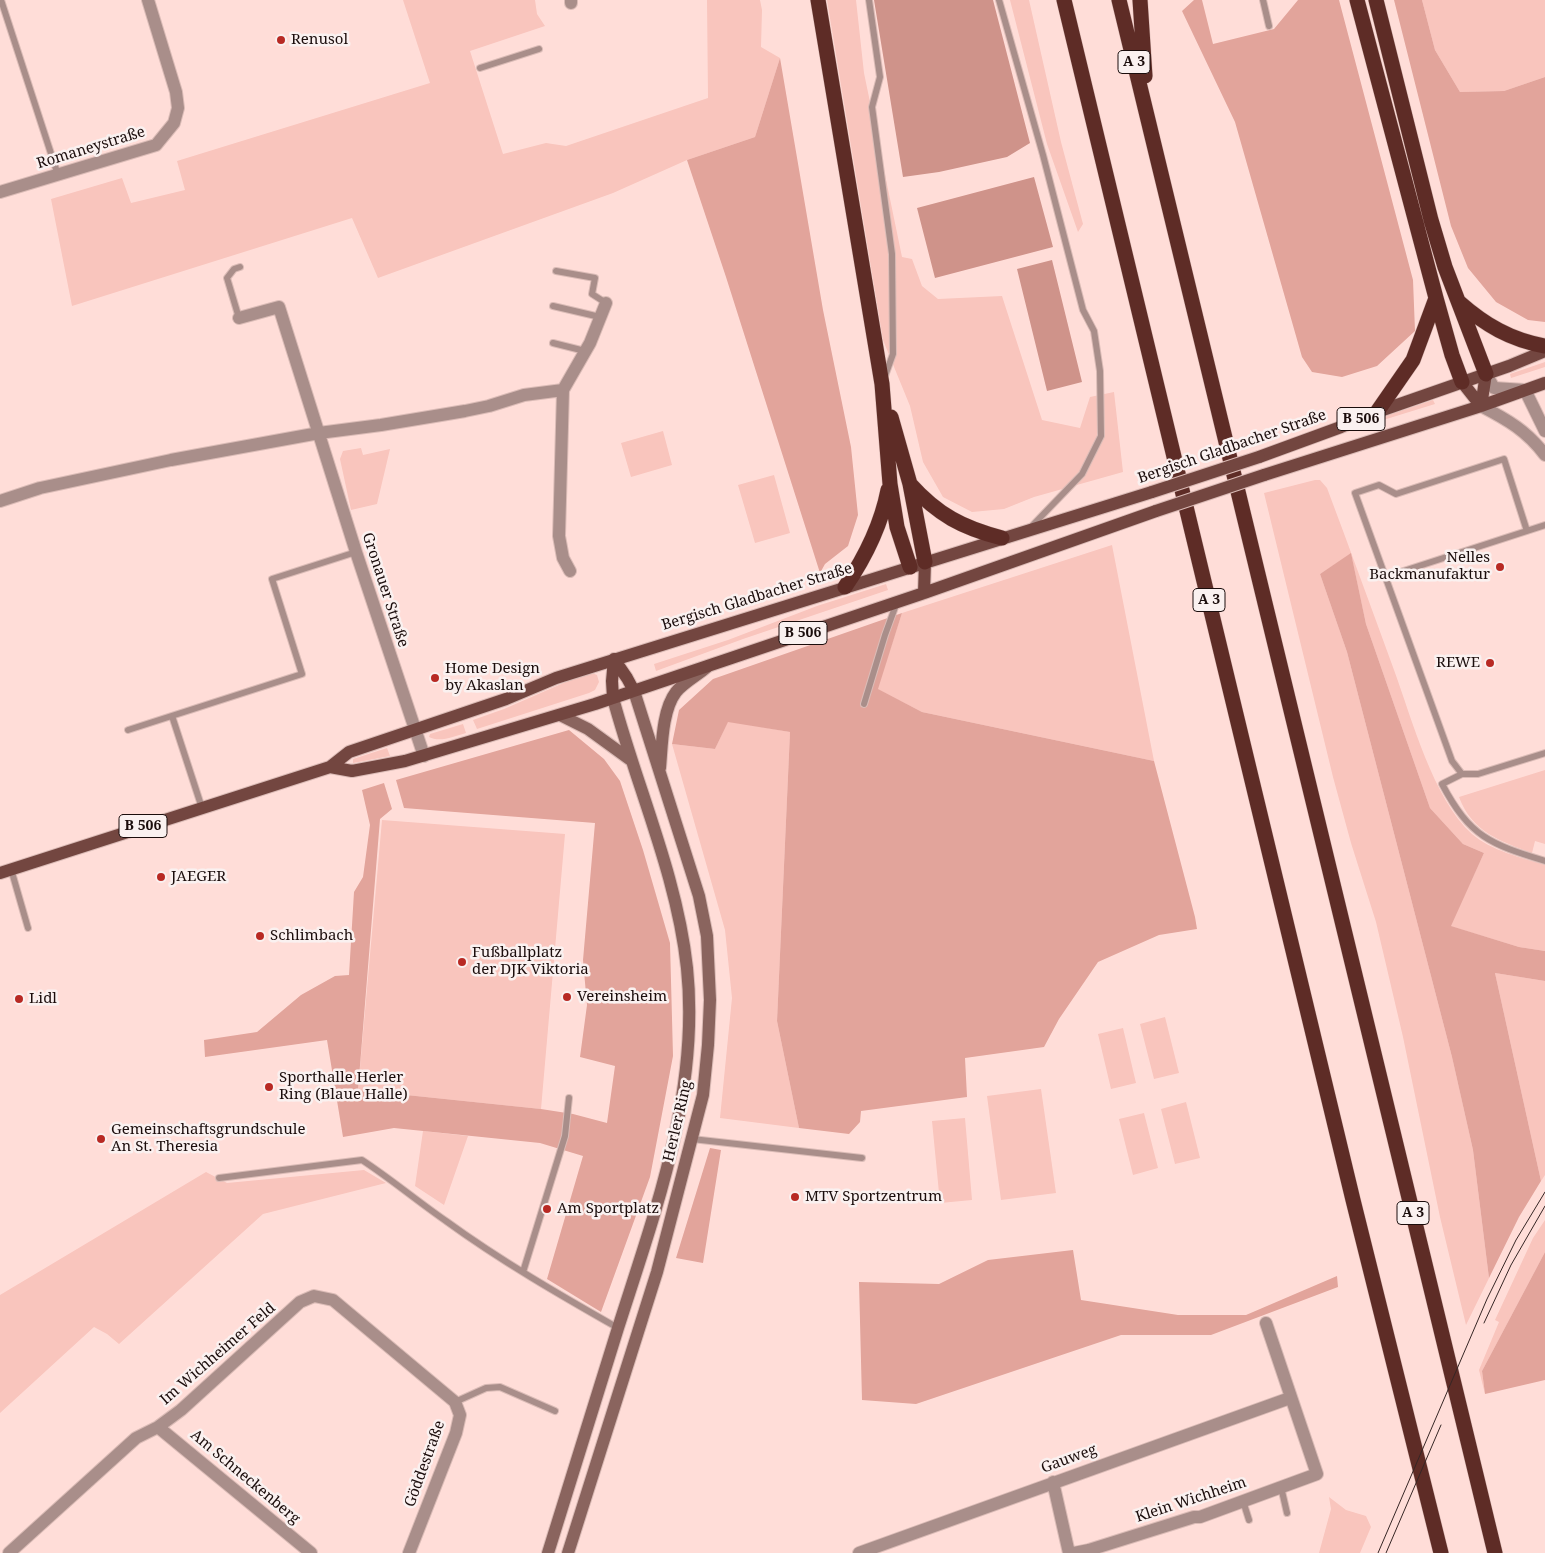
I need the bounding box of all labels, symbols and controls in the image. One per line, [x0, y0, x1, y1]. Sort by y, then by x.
place label: Renusol [291, 31, 348, 49]
marker: Renusol [275, 34, 287, 46]
road number: A 3 [1118, 51, 1150, 74]
street label: Romaneystraße [35, 123, 147, 173]
street label: Bergisch Gladbacher Straße [1135, 406, 1329, 488]
road number: B 506 [1337, 408, 1385, 430]
street label: Gronauer Straße [358, 530, 412, 650]
place label: Nelles Backmanufaktur [1369, 549, 1490, 584]
street label: Bergisch Gladbacher Straße [660, 559, 854, 635]
marker: Nelles Backmanufaktur [1494, 561, 1506, 573]
road number: A 3 [1193, 588, 1225, 612]
road number: B 506 [779, 622, 827, 644]
place label: REWE [1436, 654, 1480, 672]
marker: REWE [1484, 657, 1496, 669]
place label: Home Design by Akaslan [445, 660, 540, 695]
marker: Home Design by Akaslan [429, 672, 441, 684]
road number: B 506 [119, 814, 167, 838]
place label: JAEGER [171, 868, 226, 886]
marker: JAEGER [155, 871, 167, 883]
place label: Schlimbach [270, 927, 353, 945]
marker: Schlimbach [254, 930, 266, 942]
place label: Fußballplatz der DJK Viktoria [472, 944, 589, 979]
marker: Fußballplatz der DJK Viktoria [456, 956, 468, 968]
place label: Vereinsheim [577, 988, 667, 1006]
place label: Lidl [29, 990, 57, 1008]
marker: Vereinsheim [561, 991, 573, 1003]
marker: Lidl [13, 993, 25, 1005]
place label: Sporthalle Herler Ring (Blaue Halle) [279, 1069, 408, 1104]
street label: Herler Ring [660, 1079, 696, 1163]
marker: Sporthalle Herler Ring (Blaue Halle) [263, 1081, 275, 1093]
place label: Gemeinschaftsgrundschule An St. Theresia [111, 1121, 306, 1156]
marker: Gemeinschaftsgrundschule An St. Theresia [95, 1133, 107, 1145]
place label: MTV Sportzentrum [805, 1188, 942, 1206]
marker: MTV Sportzentrum [789, 1191, 801, 1203]
place label: Am Sportplatz [557, 1200, 659, 1218]
road number: A 3 [1397, 1202, 1429, 1224]
marker: Am Sportplatz [541, 1203, 553, 1215]
street label: Im Wichheimer Feld [157, 1299, 279, 1409]
street label: Göddestraße [401, 1418, 449, 1510]
street label: Am Schneckenberg [187, 1426, 303, 1528]
street label: Gauweg [1039, 1441, 1099, 1477]
street label: Klein Wichheim [1133, 1474, 1249, 1526]

